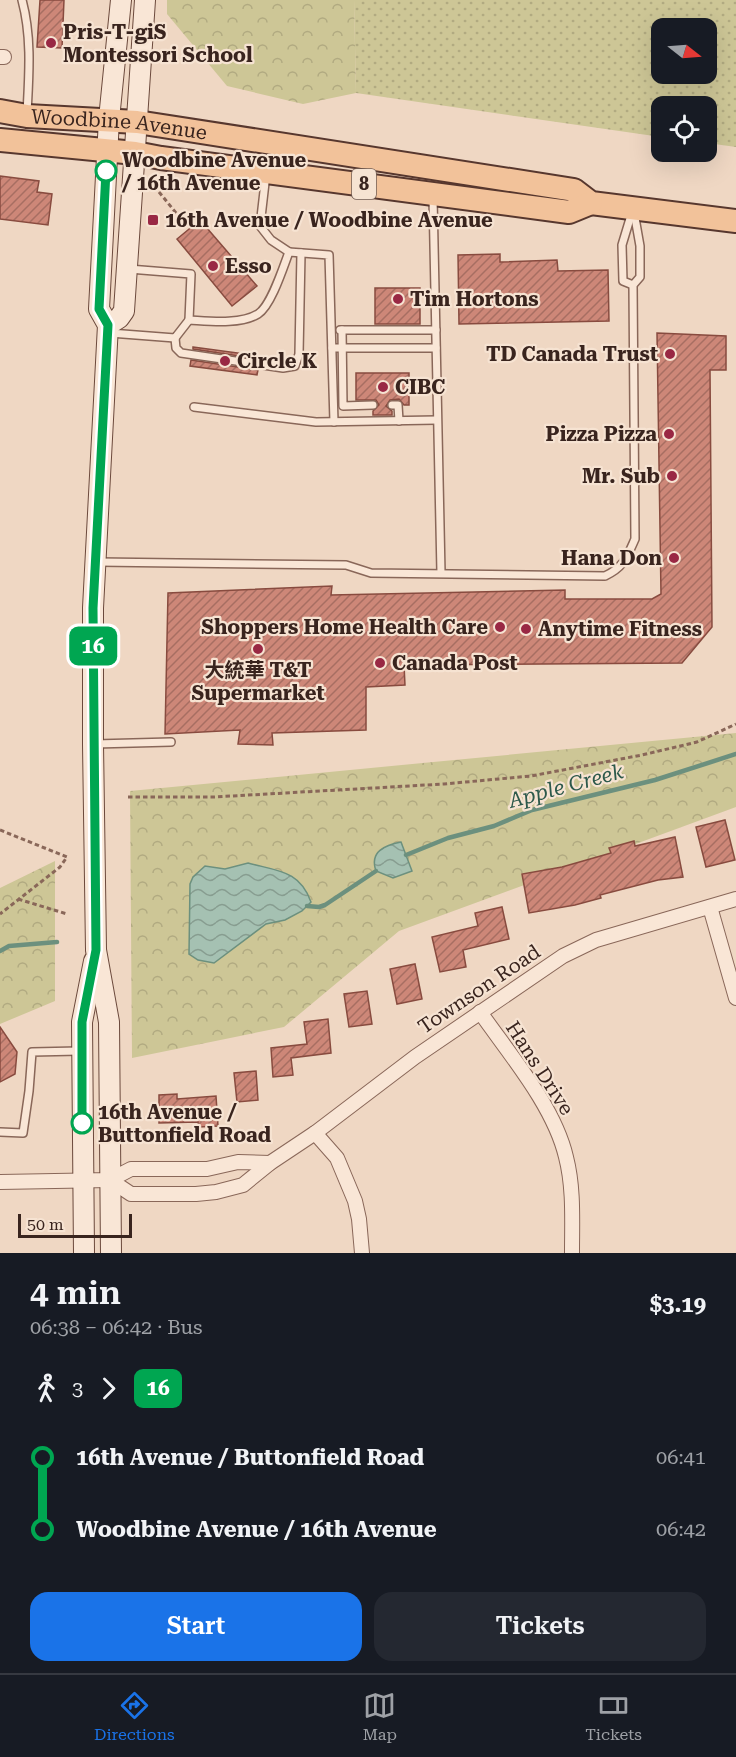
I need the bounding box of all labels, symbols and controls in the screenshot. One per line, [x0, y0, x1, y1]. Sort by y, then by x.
north arrow [651, 18, 717, 84]
map controls [651, 18, 717, 162]
place label: Pris-T-giS Montessori School [63, 20, 253, 67]
marker: Pris-T-giS Montessori School [44, 36, 58, 50]
button: locate [651, 96, 717, 162]
street label: Woodbine Avenue [30, 104, 209, 145]
place label: Woodbine Avenue / 16th Avenue [121, 148, 307, 195]
marker: Woodbine Avenue / 16th Avenue [95, 160, 117, 182]
road number: 8 [352, 169, 376, 199]
place label: 16th Avenue / Woodbine Avenue [165, 208, 493, 232]
marker: 16th Avenue / Woodbine Avenue [146, 213, 160, 227]
place label: Esso [225, 254, 272, 278]
marker: Esso [206, 259, 220, 273]
place label: Tim Hortons [410, 287, 539, 311]
marker: Tim Hortons [391, 292, 405, 306]
place label: TD Canada Trust [486, 342, 658, 366]
marker: TD Canada Trust [663, 347, 677, 361]
place label: Circle K [237, 349, 318, 373]
marker: Circle K [218, 354, 232, 368]
place label: CIBC [395, 375, 445, 399]
marker: CIBC [376, 380, 390, 394]
place label: Pizza Pizza [546, 422, 657, 446]
marker: Pizza Pizza [662, 427, 676, 441]
place label: Mr. Sub [582, 464, 660, 488]
marker: Mr. Sub [665, 469, 679, 483]
place label: Hana Don [561, 546, 663, 570]
marker: Hana Don [667, 551, 681, 565]
place label: Shoppers Home Health Care [201, 615, 488, 639]
place label: Anytime Fitness [538, 617, 702, 641]
marker: Shoppers Home Health Care [493, 620, 507, 634]
marker: Anytime Fitness [519, 622, 533, 636]
line badge: 16 [66, 626, 120, 666]
text: 16 [81, 634, 105, 658]
marker: 大統華 T&T Supermarket [251, 642, 265, 656]
place label: Canada Post [392, 651, 518, 675]
marker: Canada Post [373, 656, 387, 670]
place label: 大統華 T&T Supermarket [191, 658, 325, 705]
water label: Apple Creek [504, 759, 627, 813]
street label: Townson Road [413, 939, 545, 1039]
street label: Hans Drive [501, 1017, 579, 1119]
place label: 16th Avenue / Buttonfield Road [98, 1100, 272, 1147]
marker: 16th Avenue / Buttonfield Road [71, 1112, 93, 1134]
scale bar [18, 1211, 132, 1238]
text: 50 m [27, 1215, 64, 1234]
text: 4 min [30, 1273, 121, 1312]
text: $3.19 [650, 1292, 706, 1317]
text: 06:38 – 06:42 · Bus [30, 1315, 202, 1339]
icon: walk [30, 1372, 63, 1405]
icon: forward [92, 1372, 125, 1405]
text: 3 [72, 1376, 83, 1400]
text: 16 [146, 1376, 170, 1400]
text: 16th Avenue / Buttonfield Road [76, 1445, 424, 1470]
text: 06:41 [656, 1445, 706, 1469]
text: Woodbine Avenue / 16th Avenue [76, 1517, 437, 1542]
text: 06:42 [656, 1517, 706, 1541]
button: Start [30, 1592, 362, 1661]
button: Tickets [374, 1592, 706, 1661]
tab: Directions [94, 1689, 175, 1744]
tab: Map [363, 1689, 397, 1744]
tab: Tickets [585, 1689, 642, 1744]

